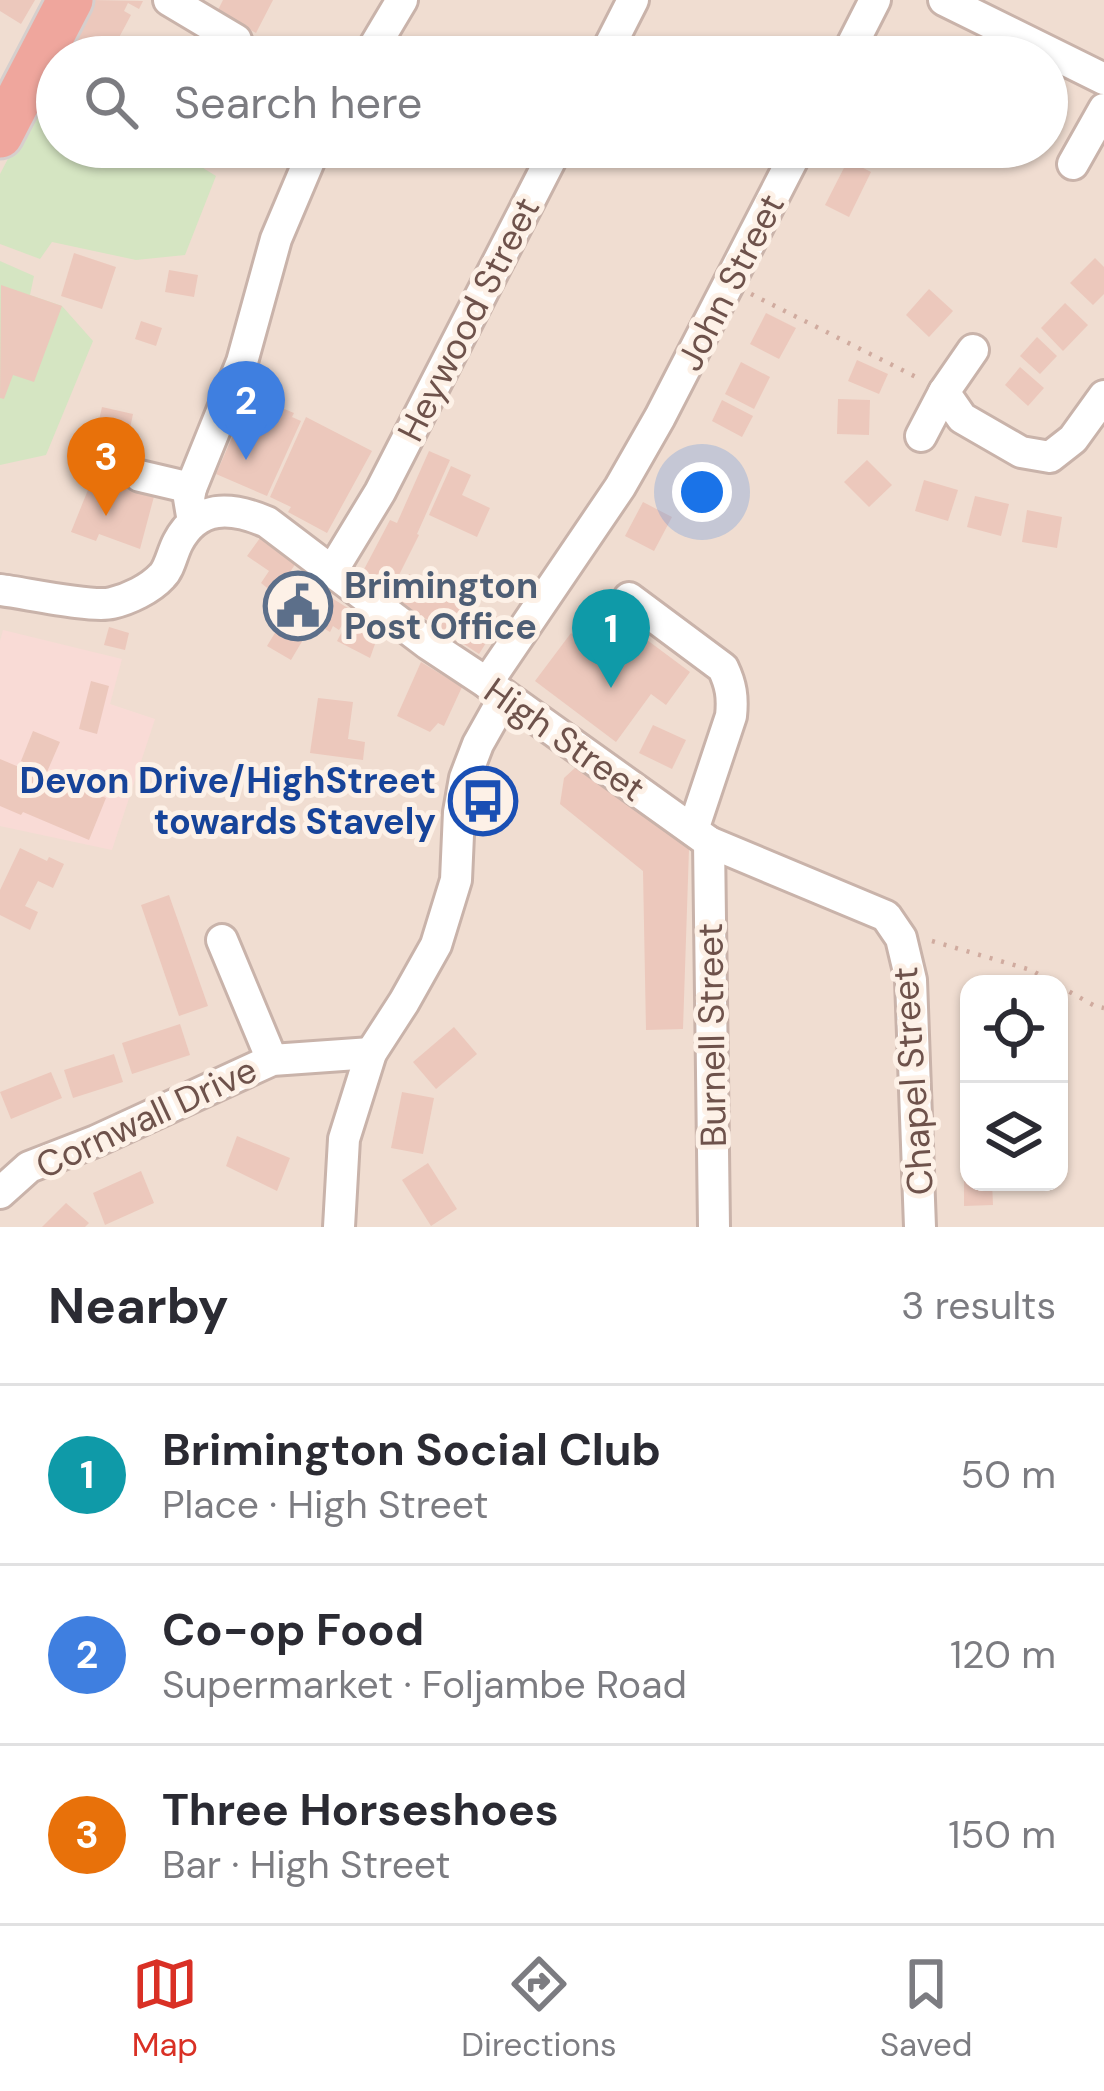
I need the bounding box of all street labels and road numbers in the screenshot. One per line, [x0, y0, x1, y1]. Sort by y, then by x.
street label: John Street [666, 186, 795, 379]
street label: Heywood Street [387, 189, 550, 449]
street label: High Street [475, 667, 654, 812]
street label: Burnell Street [686, 922, 737, 1148]
street label: Chapel Street [881, 965, 944, 1197]
street label: Cornwall Drive [28, 1046, 264, 1189]

